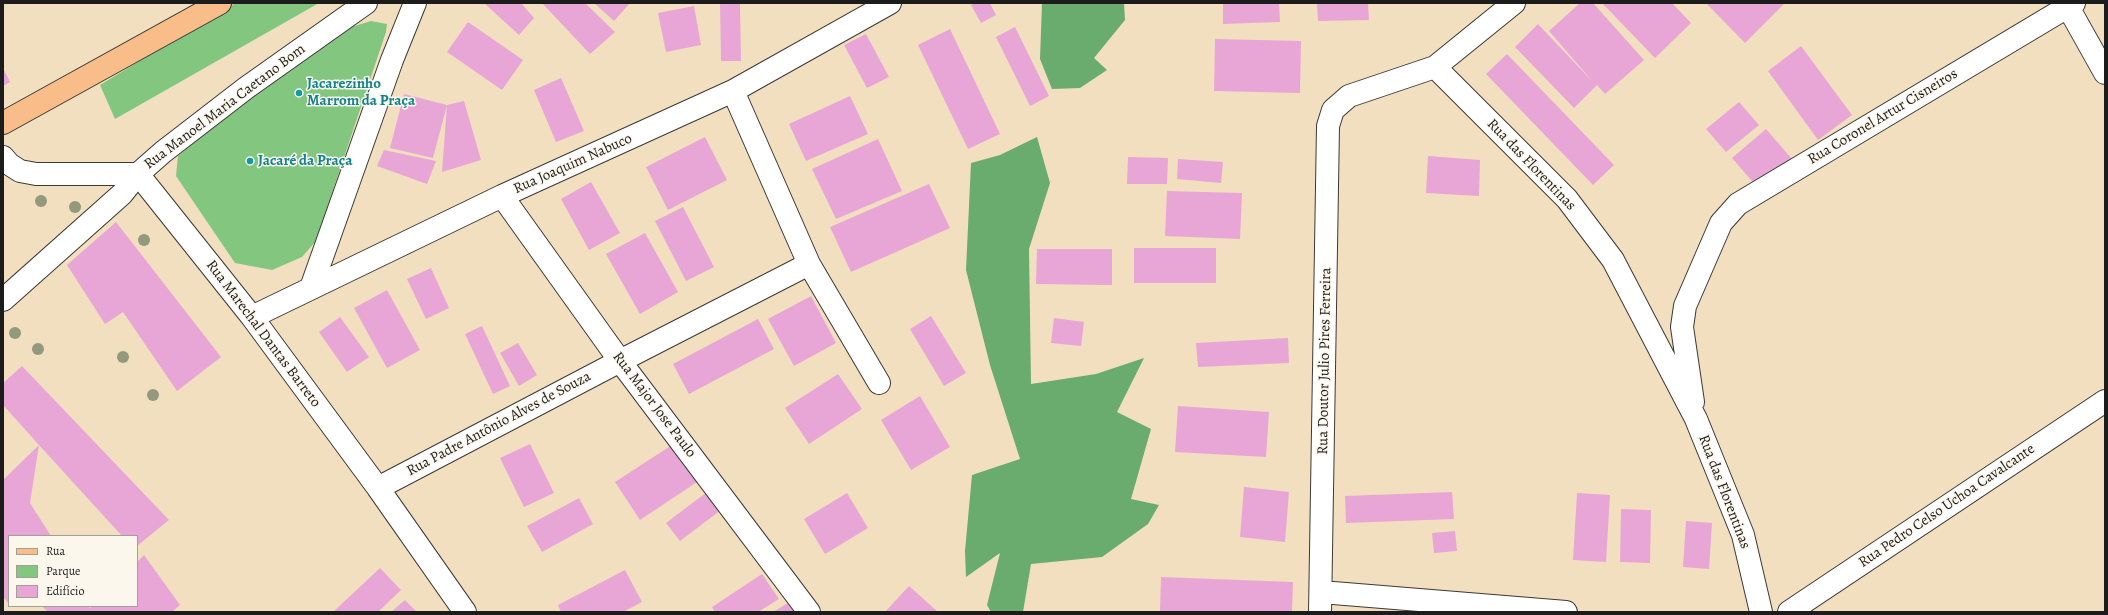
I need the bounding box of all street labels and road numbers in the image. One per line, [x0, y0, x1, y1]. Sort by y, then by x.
street label: Rua Manoel Maria Caetano Bom [141, 40, 309, 174]
street label: Rua Coronel Artur Cisneiros [1805, 65, 1961, 169]
street label: Rua das Florentinas [1483, 115, 1579, 215]
street label: Rua Joaquim Nabuco [511, 130, 635, 198]
street label: Rua Marechal Dantas Barreto [202, 257, 324, 411]
street label: Rua Doutor Julio Pires Ferreira [1314, 267, 1336, 455]
street label: Rua Major Jose Paulo [608, 348, 700, 462]
street label: Rua Padre Antônio Alves de Souza [404, 368, 594, 480]
street label: Rua das Florentinas [1694, 432, 1754, 552]
street label: Rua Pedro Celso Uchoa Cavalcante [1855, 440, 2039, 572]

